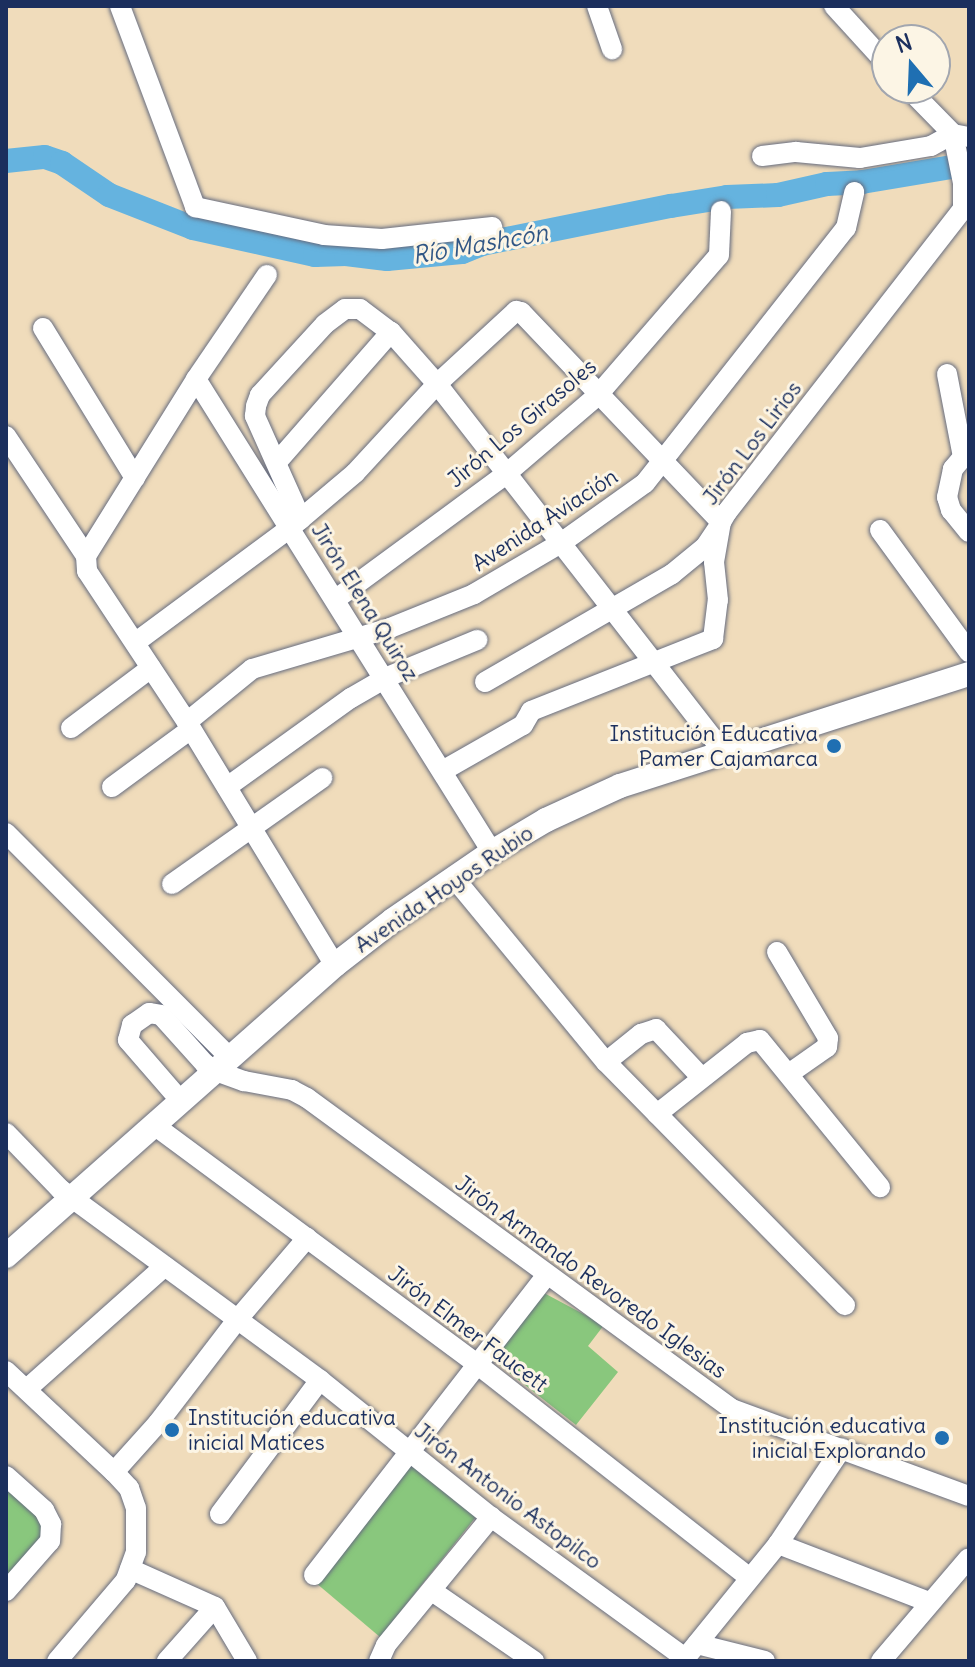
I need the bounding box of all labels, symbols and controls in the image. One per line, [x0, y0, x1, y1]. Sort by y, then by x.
north arrow [871, 24, 951, 104]
text: N [892, 27, 916, 59]
water label: Río Mashcón [410, 218, 550, 270]
street label: Jirón Los Girasoles [442, 353, 602, 493]
street label: Jirón Los Lirios [697, 376, 807, 510]
street label: Avenida Aviación [467, 463, 623, 577]
street label: Jirón Elena Quiroz [306, 518, 424, 686]
place label: Institución Educativa Pamer Cajamarca [610, 720, 818, 772]
marker: Institución Educativa Pamer Cajamarca [825, 737, 843, 755]
street label: Avenida Hoyos Rubio [350, 820, 538, 958]
street label: Jirón Armando Revoredo Iglesias [450, 1170, 732, 1384]
street label: Jirón Elmer Faucett [383, 1260, 553, 1398]
place label: Institución educativa inicial Matices [188, 1404, 396, 1456]
place label: Institución educativa inicial Explorando [718, 1412, 926, 1464]
street label: Jirón Antonio Astopilco [409, 1417, 607, 1575]
marker: Institución educativa inicial Matices [163, 1421, 181, 1439]
marker: Institución educativa inicial Explorando [933, 1429, 951, 1447]

